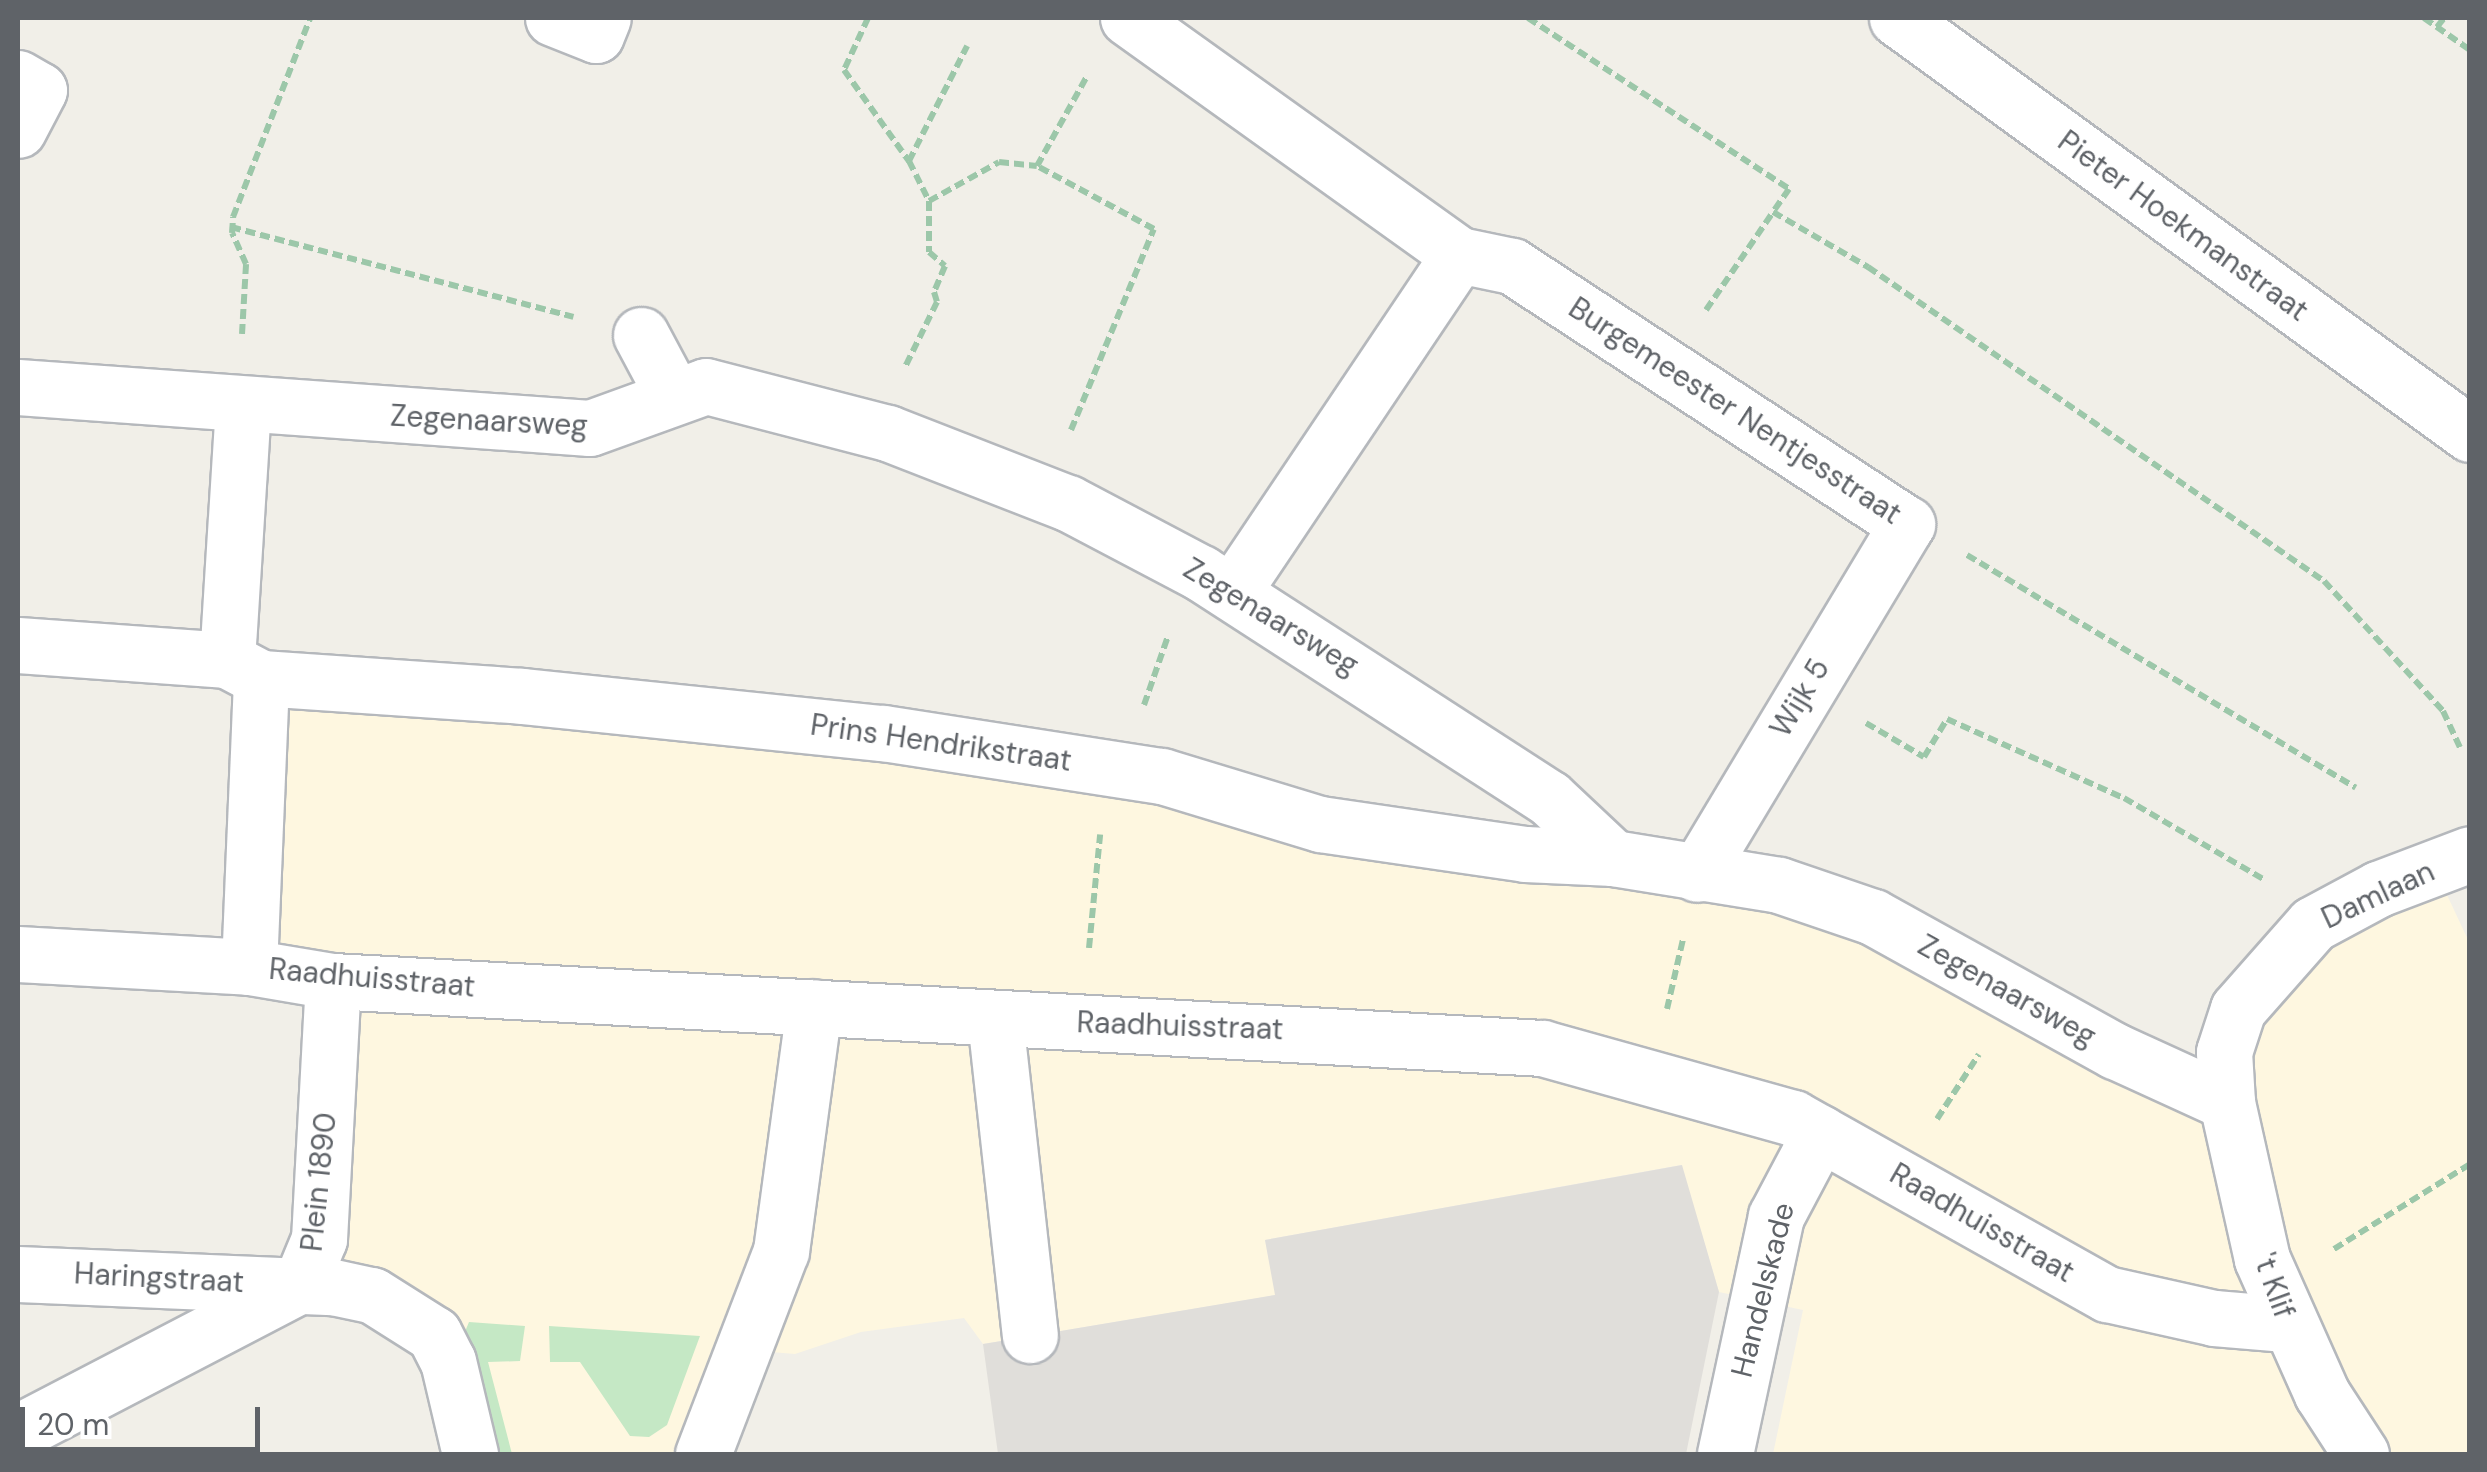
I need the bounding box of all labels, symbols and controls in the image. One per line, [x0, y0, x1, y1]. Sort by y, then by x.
street label: Pieter Hoekmanstraat [2051, 123, 2315, 329]
street label: Burgemeester Nentjesstraat [1562, 290, 1908, 532]
street label: Zegenaarsweg [389, 398, 589, 444]
street label: Zegenaarsweg [1177, 551, 1365, 683]
street label: Wijk 5 [1763, 652, 1837, 744]
street label: Prins Hendrikstraat [808, 707, 1074, 779]
street label: Damlaan [2316, 853, 2440, 937]
street label: Zegenaarsweg [1912, 927, 2102, 1055]
street label: Raadhuisstraat [267, 951, 477, 1005]
street label: Raadhuisstraat [1076, 1004, 1284, 1048]
street label: Plein 1890 [294, 1111, 344, 1253]
street label: Raadhuisstraat [1883, 1156, 2081, 1290]
street label: Handelskade [1724, 1199, 1802, 1381]
street label: 't Klif [2246, 1249, 2302, 1323]
street label: Haringstraat [73, 1256, 245, 1300]
scale bar [25, 1387, 265, 1449]
text: 20 m [37, 1405, 109, 1444]

